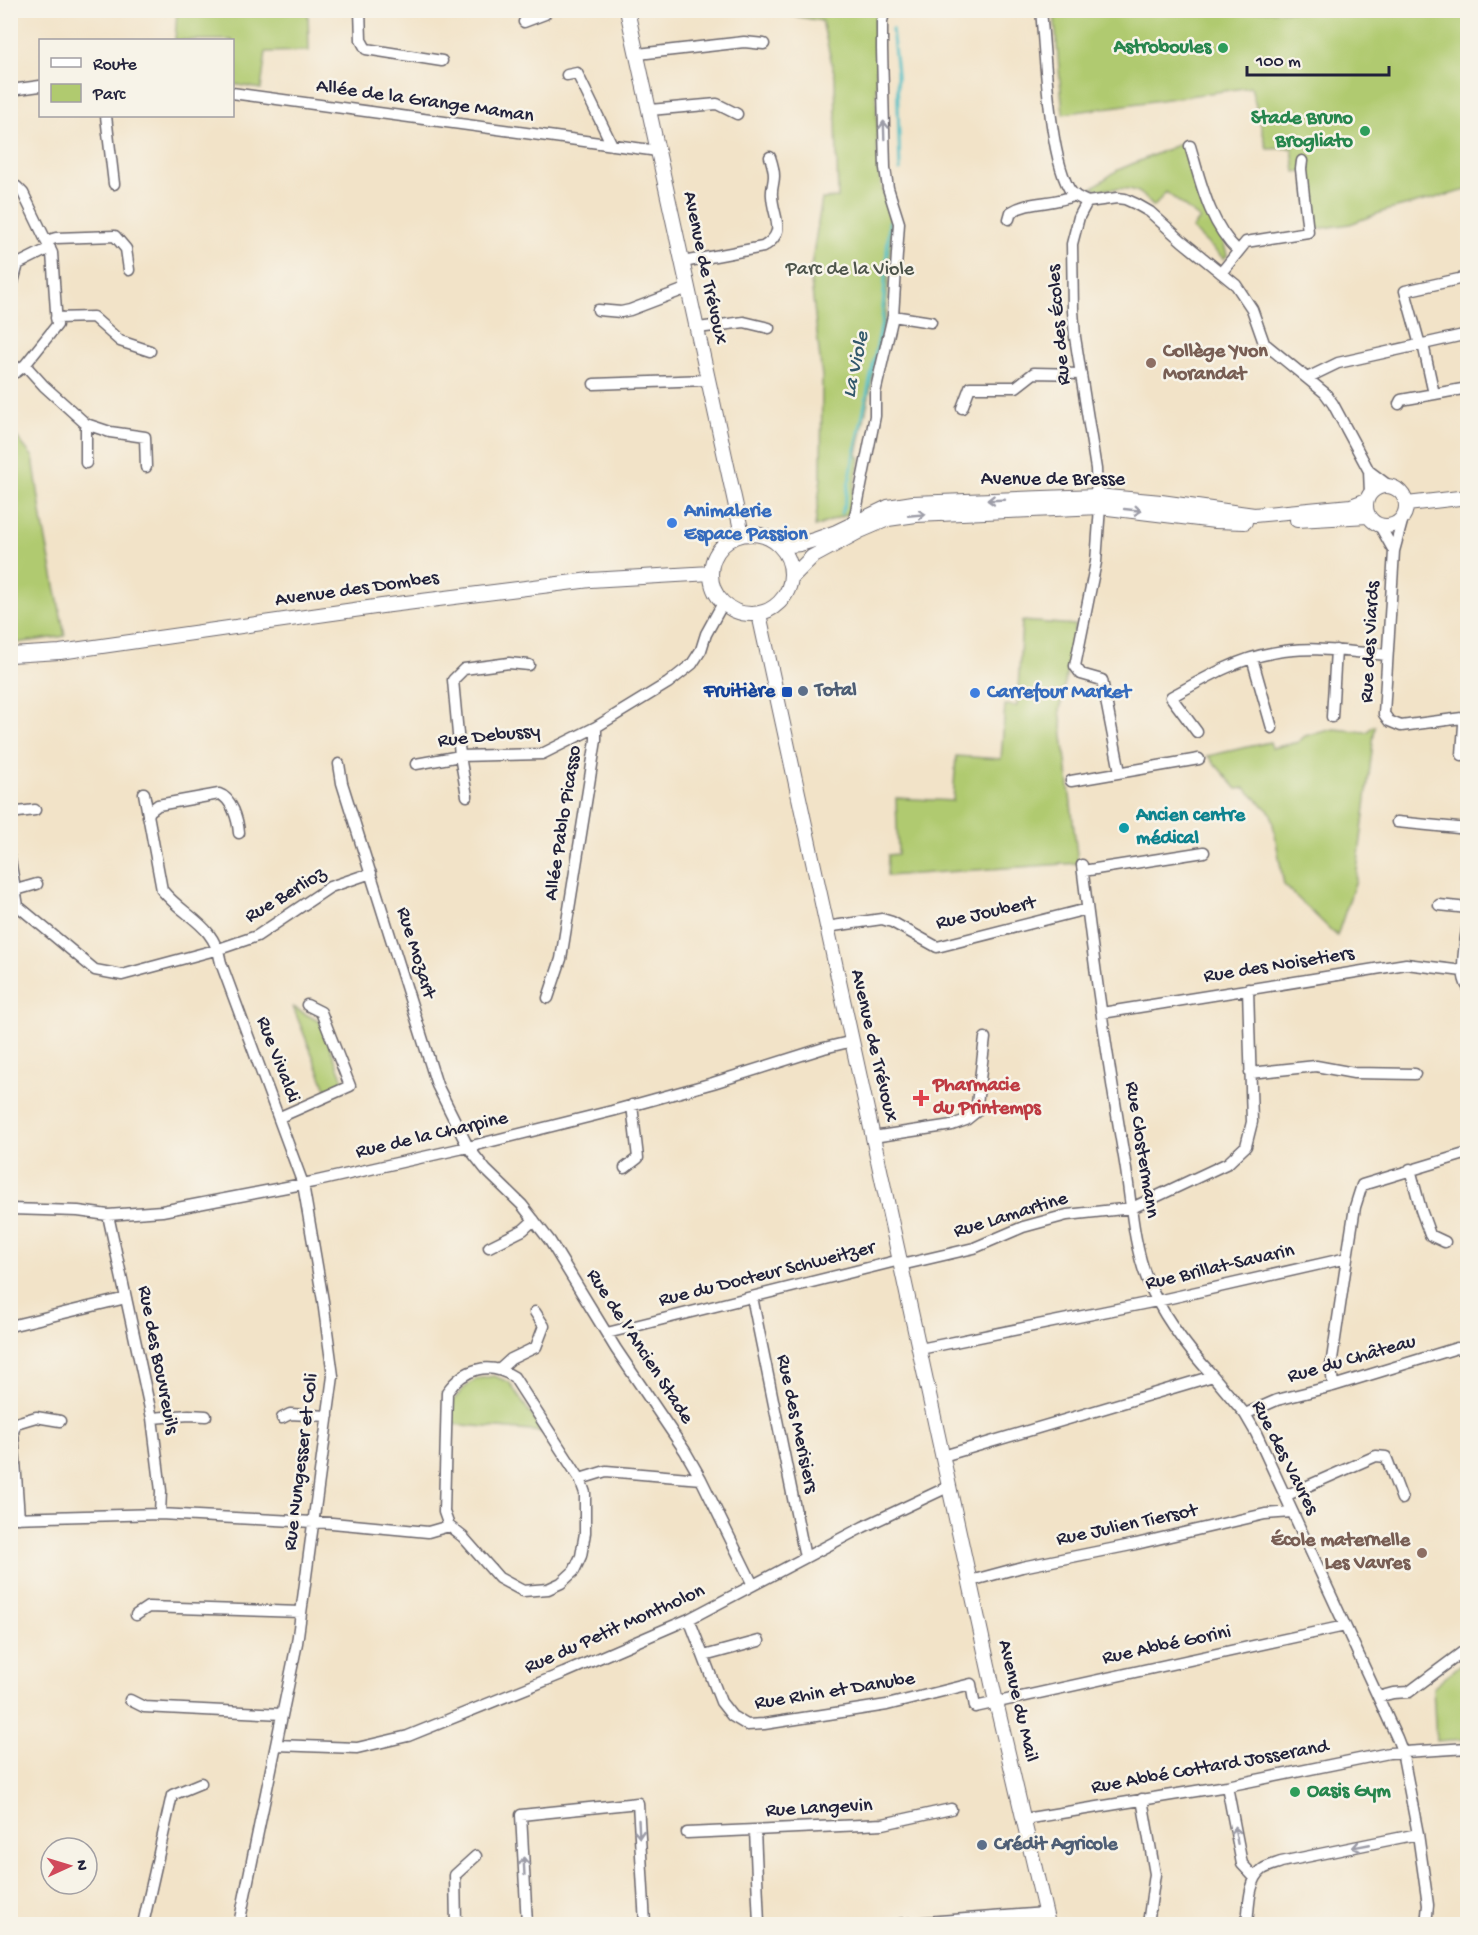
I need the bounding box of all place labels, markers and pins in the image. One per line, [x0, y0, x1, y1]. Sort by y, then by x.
place label: Astroboules [1113, 37, 1213, 60]
marker: Astroboules [1216, 41, 1230, 55]
place label: Stade Bruno Brogliato [1251, 108, 1354, 154]
marker: Stade Bruno Brogliato [1358, 124, 1372, 138]
place label: Collège Yvon Morandat [1162, 341, 1268, 387]
marker: Collège Yvon Morandat [1144, 356, 1158, 370]
place label: Animalerie Espace Passion [683, 501, 808, 547]
marker: Animalerie Espace Passion [665, 516, 679, 530]
place label: Total [813, 680, 857, 703]
place label: Fruitière [703, 681, 776, 704]
place label: Carrefour Market [986, 682, 1132, 705]
marker: Total [796, 684, 810, 698]
marker: Fruitière [780, 685, 794, 699]
marker: Carrefour Market [968, 686, 982, 700]
place label: Ancien centre médical [1135, 805, 1246, 851]
marker: Ancien centre médical [1117, 821, 1131, 835]
place label: Pharmacie du Printemps [932, 1075, 1042, 1121]
marker: Pharmacie du Printemps [914, 1091, 928, 1105]
place label: École maternelle Les Vavres [1271, 1529, 1412, 1576]
marker: École maternelle Les Vavres [1415, 1546, 1429, 1560]
place label: Oasis Gym [1307, 1781, 1391, 1804]
marker: Oasis Gym [1288, 1785, 1302, 1799]
place label: Crédit Agricole [993, 1834, 1118, 1857]
marker: Crédit Agricole [975, 1838, 989, 1852]

